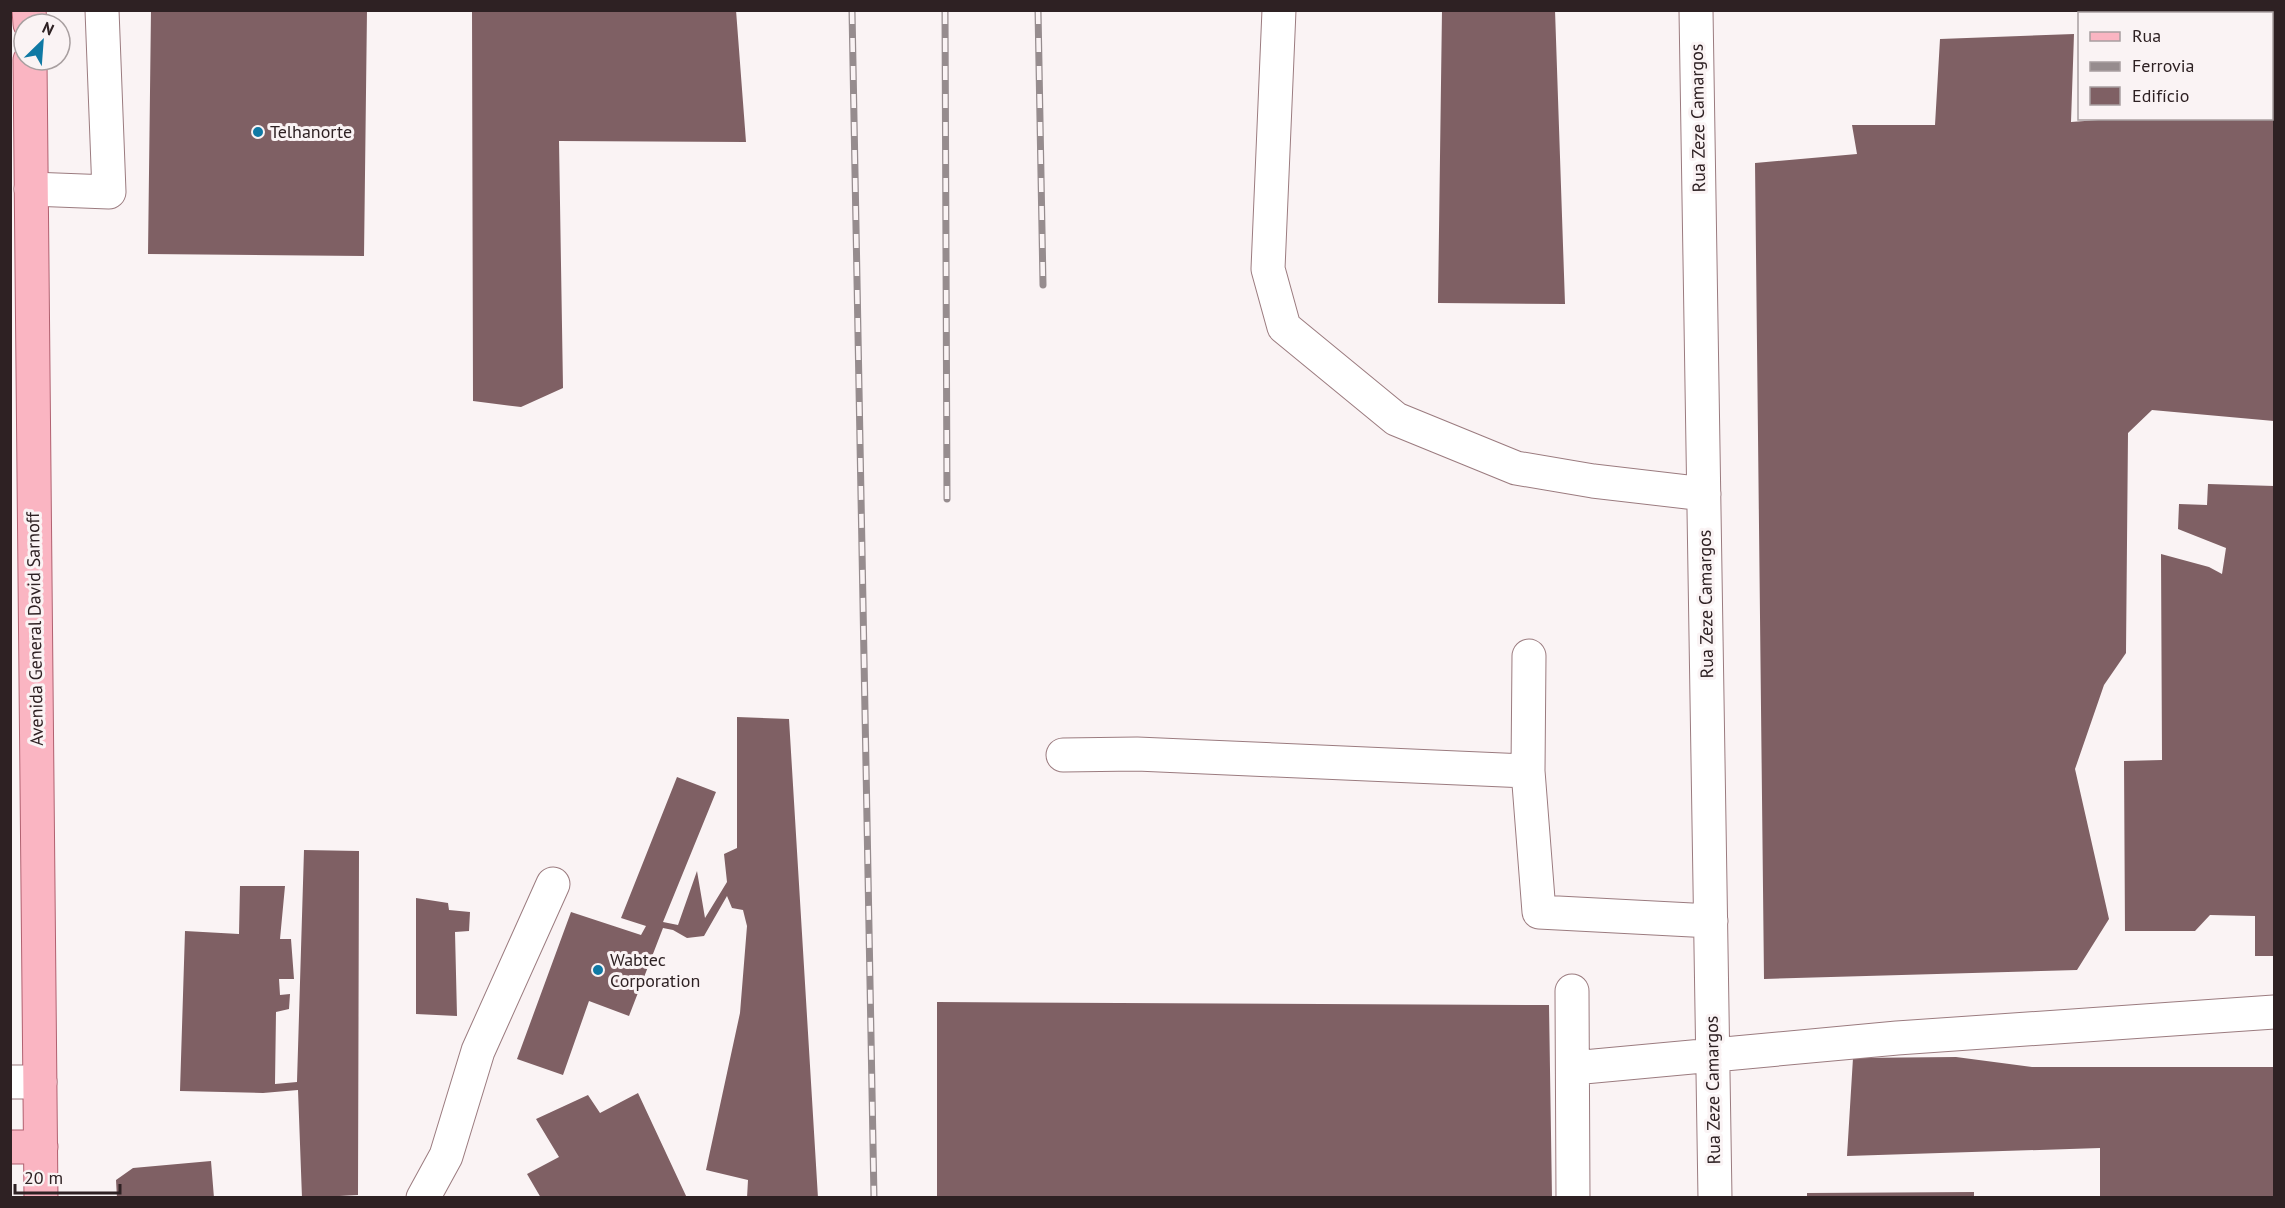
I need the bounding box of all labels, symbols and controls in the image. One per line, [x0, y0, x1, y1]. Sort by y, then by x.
north arrow [12, 12, 72, 72]
legend [2078, 12, 2273, 120]
text: N [39, 17, 57, 40]
text: Rua [2132, 24, 2161, 47]
street label: Rua Zeze Camargos [1685, 44, 1710, 192]
text: Ferrovia [2132, 54, 2195, 77]
text: Edifício [2132, 84, 2189, 107]
place label: Telhanorte [270, 120, 352, 143]
marker: Telhanorte [251, 125, 265, 139]
street label: Avenida General David Sarnoff [21, 511, 48, 746]
street label: Rua Zeze Camargos [1693, 530, 1718, 678]
place label: Wabtec Corporation [610, 948, 700, 992]
marker: Wabtec Corporation [591, 963, 605, 977]
street label: Rua Zeze Camargos [1700, 1016, 1725, 1164]
scale bar [15, 1157, 120, 1195]
text: 20 m [24, 1166, 63, 1189]

